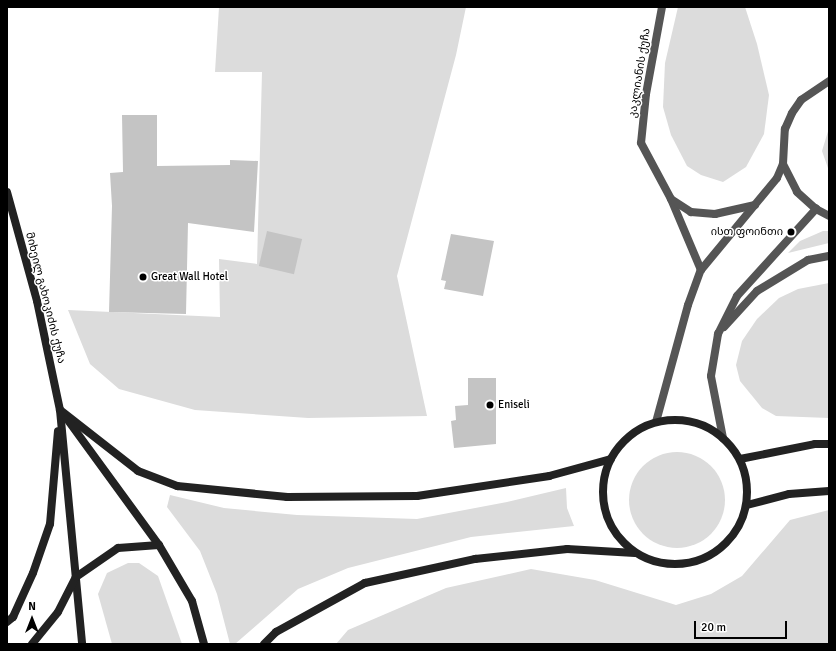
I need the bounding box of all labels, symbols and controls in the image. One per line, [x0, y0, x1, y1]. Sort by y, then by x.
street label: კაკლიანის ქუჩა [626, 27, 654, 119]
place label: ისთ ფოინთი [711, 225, 783, 239]
marker: ისთ ფოინთი [786, 227, 796, 237]
street label: მიხეილ გახოკიძის ქუჩა [22, 231, 68, 365]
place label: Great Wall Hotel [151, 270, 228, 284]
marker: Great Wall Hotel [138, 272, 148, 282]
place label: Eniseli [498, 398, 530, 412]
marker: Eniseli [485, 400, 495, 410]
north arrow [12, 599, 52, 639]
text: N [28, 600, 36, 613]
scale bar [696, 613, 789, 639]
text: 20 m [701, 620, 726, 635]

